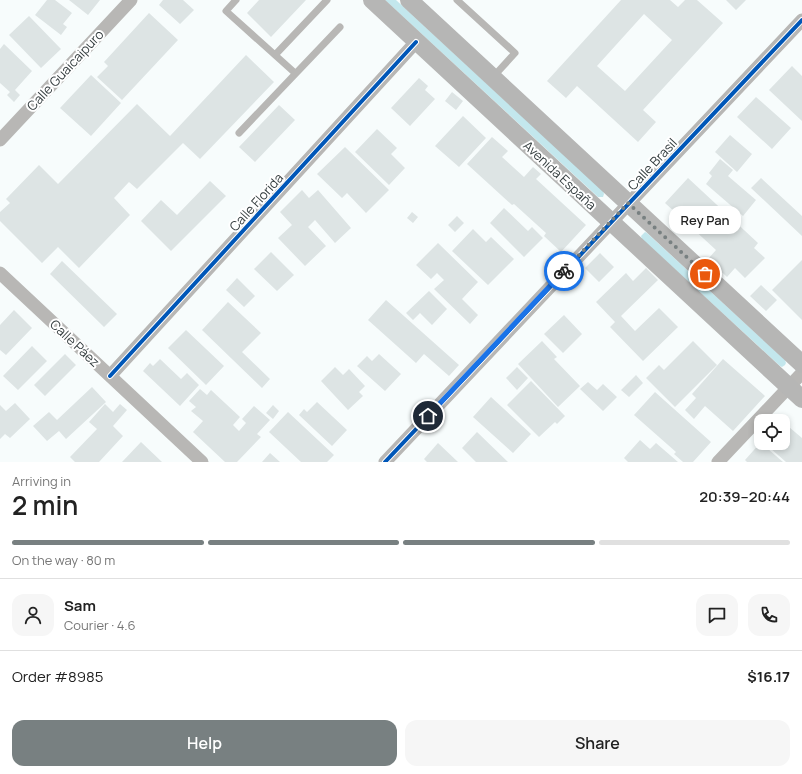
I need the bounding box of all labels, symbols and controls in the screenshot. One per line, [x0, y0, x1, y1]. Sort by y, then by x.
street label: Calle Guaicaipuro [23, 25, 108, 115]
street label: Calle Brasil [623, 134, 681, 194]
street label: Avenida España [520, 136, 600, 214]
street label: Calle Florida [225, 169, 287, 235]
callout: Rey Pan [669, 206, 741, 234]
text: Rey Pan [680, 211, 730, 229]
courier [544, 251, 584, 291]
pin [688, 257, 722, 291]
icon: bike [553, 260, 575, 282]
icon: bag [694, 263, 716, 285]
street label: Calle Páez [46, 315, 104, 371]
pin [411, 399, 445, 433]
icon: home [417, 405, 439, 427]
map controls [754, 414, 790, 450]
button: locate [754, 414, 790, 450]
text: Arriving in [12, 472, 71, 490]
text: 20:39–20:44 [699, 486, 790, 507]
text: 2 min [12, 487, 78, 523]
text: On the way · 80 m [12, 551, 115, 569]
button: person [12, 594, 54, 636]
button: chat [696, 594, 738, 636]
button: phone [748, 594, 790, 636]
text: Sam [64, 595, 96, 616]
text: Courier · 4.6 [64, 616, 136, 634]
text: Order #8985 [12, 666, 103, 687]
text: $16.17 [747, 666, 790, 687]
button: Help [12, 720, 397, 766]
button: Share [405, 720, 790, 766]

